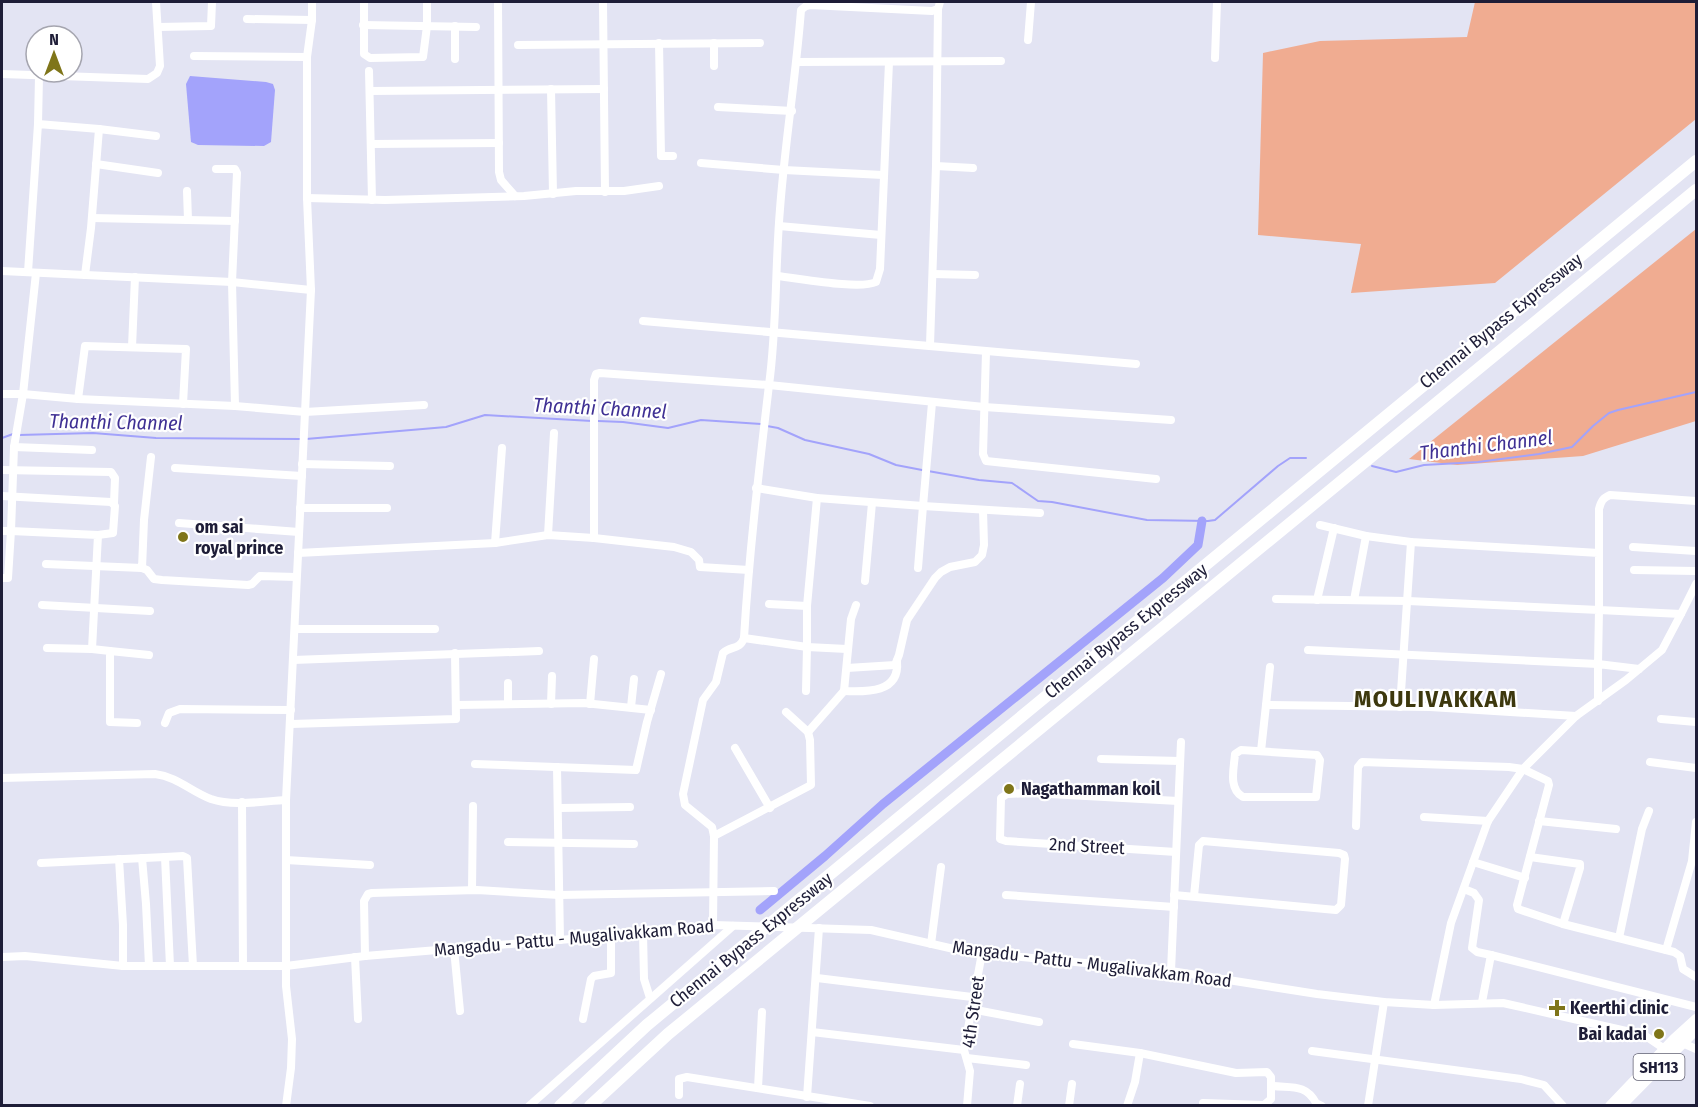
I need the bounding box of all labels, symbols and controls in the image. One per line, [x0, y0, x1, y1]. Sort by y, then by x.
north arrow [24, 24, 84, 84]
text: N [49, 30, 59, 49]
street label: Chennai Bypass Expressway [1415, 249, 1587, 393]
water label: Thanthi Channel [533, 393, 667, 423]
water label: Thanthi Channel [49, 409, 183, 435]
water label: Thanthi Channel [1418, 425, 1554, 465]
place label: om sai royal prince [195, 516, 283, 559]
marker: om sai royal prince [176, 530, 190, 544]
street label: Chennai Bypass Expressway [1040, 559, 1212, 703]
district label: MOULIVAKKAM [1354, 685, 1518, 713]
place label: Nagathamman koil [1021, 778, 1161, 800]
marker: Nagathamman koil [1002, 782, 1016, 796]
street label: 2nd Street [1049, 833, 1125, 859]
street label: Chennai Bypass Expressway [665, 868, 837, 1012]
street label: Mangadu - Pattu - Mugalivakkam Road [433, 915, 715, 961]
street label: Mangadu - Pattu - Mugalivakkam Road [951, 936, 1233, 992]
street label: 4th Street [957, 974, 989, 1049]
place label: Keerthi clinic [1570, 997, 1669, 1019]
marker: Keerthi clinic [1548, 999, 1566, 1017]
place label: Bai kadai [1578, 1023, 1647, 1045]
marker: Bai kadai [1652, 1027, 1666, 1041]
road number: SH113 [1634, 1054, 1684, 1080]

